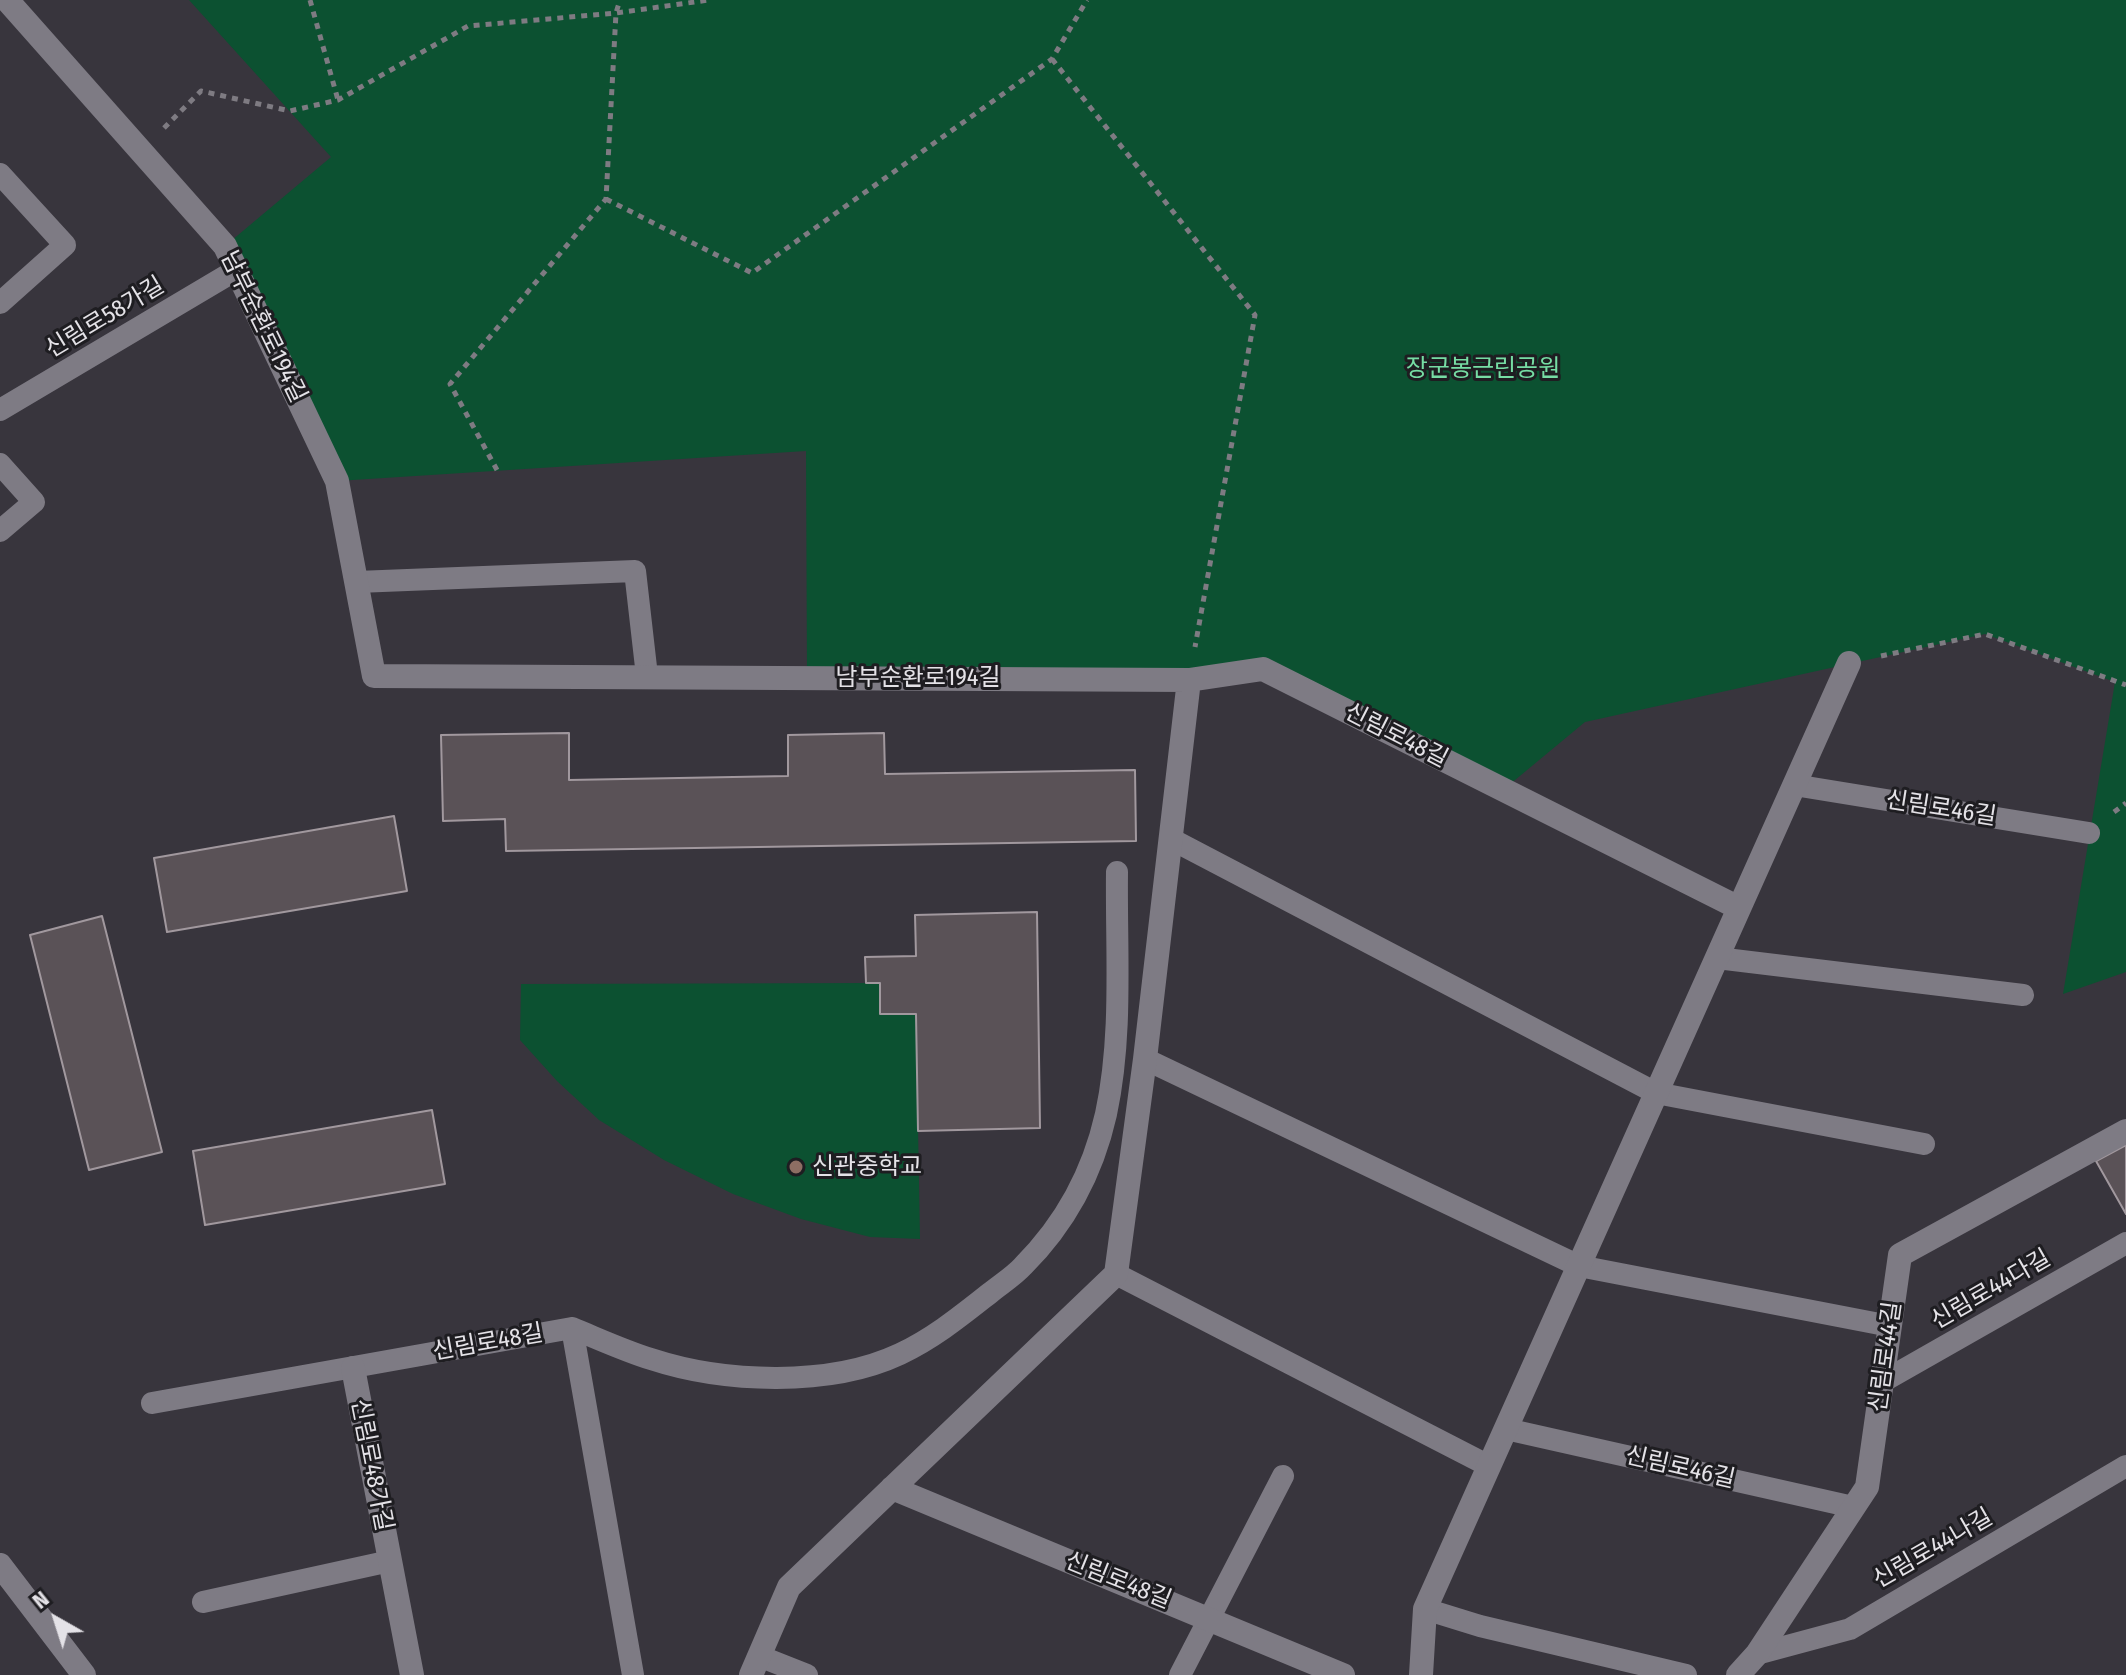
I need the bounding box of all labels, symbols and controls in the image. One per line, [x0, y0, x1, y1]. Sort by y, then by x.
street label: 남부순환로194길 [214, 247, 312, 407]
street label: 신림로58가길 [40, 271, 170, 365]
park label: 장군봉근린공원 [1406, 355, 1560, 383]
street label: 남부순환로194길 [836, 664, 1000, 692]
street label: 신림로48길 [1340, 698, 1452, 774]
street label: 신림로46길 [1884, 786, 1998, 832]
place label: 신관중학교 [812, 1153, 922, 1181]
marker: 신관중학교 [787, 1158, 805, 1176]
street label: 신림로44다길 [1926, 1244, 2056, 1336]
street label: 신림로44길 [1864, 1300, 1908, 1414]
street label: 신림로48길 [430, 1319, 546, 1367]
street label: 신림로48가길 [344, 1396, 398, 1534]
street label: 신림로46길 [1622, 1441, 1738, 1495]
street label: 신림로44나길 [1868, 1503, 1998, 1595]
street label: 신림로48길 [1061, 1547, 1175, 1615]
north arrow [16, 1579, 96, 1659]
text: N [27, 1585, 54, 1615]

